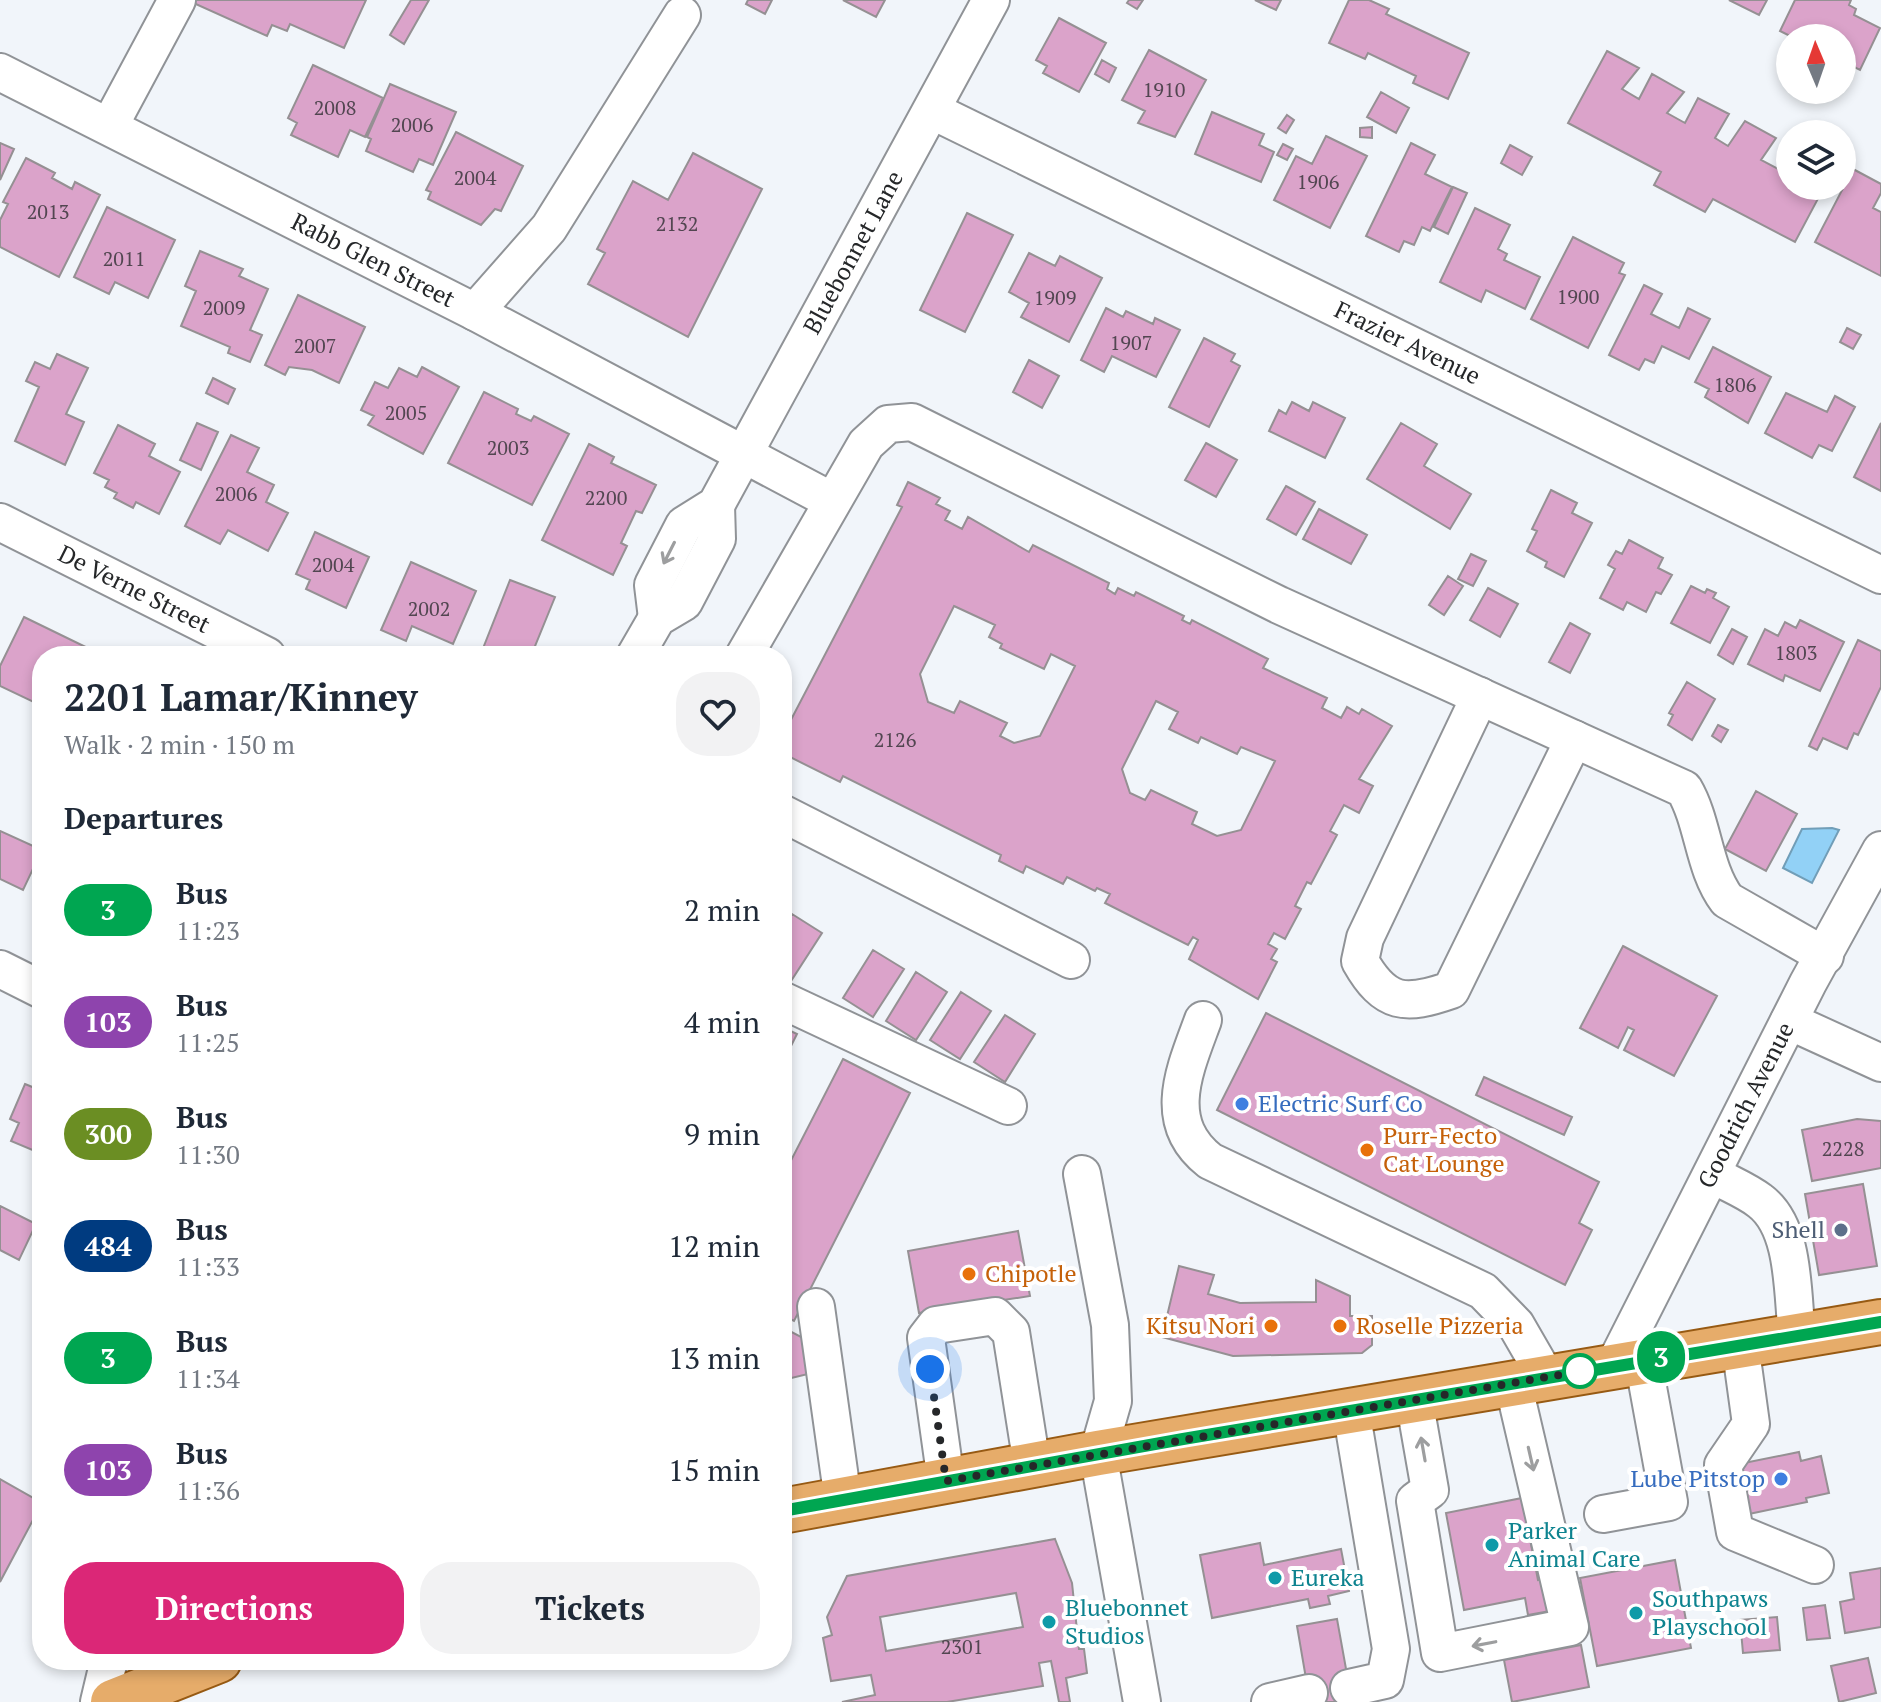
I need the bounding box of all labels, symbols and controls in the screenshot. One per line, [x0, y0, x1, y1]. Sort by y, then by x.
north arrow [1776, 24, 1856, 104]
map controls [1776, 24, 1856, 200]
house number: 1910 [1143, 76, 1185, 103]
house number: 2008 [314, 94, 356, 121]
house number: 2006 [391, 111, 434, 138]
button: layers [1776, 120, 1856, 200]
house number: 2004 [454, 164, 497, 191]
street label: Bluebonnet Lane [795, 165, 910, 339]
house number: 1906 [1297, 168, 1340, 195]
house number: 2013 [27, 198, 69, 225]
street label: Rabb Glen Street [286, 205, 461, 314]
house number: 2132 [656, 210, 698, 237]
house number: 2011 [103, 245, 145, 272]
house number: 1900 [1557, 283, 1599, 310]
house number: 1909 [1034, 284, 1076, 311]
street label: Frazier Avenue [1329, 293, 1486, 391]
house number: 2009 [203, 294, 245, 321]
house number: 1907 [1110, 329, 1152, 356]
house number: 2007 [294, 332, 336, 359]
house number: 1806 [1714, 371, 1757, 398]
house number: 2005 [385, 399, 427, 426]
house number: 2003 [487, 434, 529, 461]
house number: 2006 [215, 480, 258, 507]
house number: 2200 [585, 484, 627, 511]
street label: De Verne Street [53, 537, 216, 640]
one-way arrow [661, 540, 677, 564]
house number: 2004 [312, 551, 355, 578]
house number: 2002 [408, 595, 450, 622]
house number: 1803 [1775, 639, 1817, 666]
text: 2201 Lamar/Kinney [64, 672, 418, 722]
button: heart [676, 672, 760, 756]
house number: 2126 [874, 726, 917, 753]
text: Walk · 2 min · 150 m [64, 727, 295, 761]
text: Departures [64, 798, 223, 838]
text: Bus [176, 873, 228, 913]
text: 2 min [684, 890, 760, 930]
text: 3 [100, 891, 116, 928]
text: 11:23 [176, 913, 240, 947]
text: Bus [176, 985, 228, 1025]
text: 4 min [684, 1002, 760, 1042]
text: 103 [84, 1003, 132, 1040]
street label: Goodrich Avenue [1690, 1016, 1801, 1193]
text: 11:25 [176, 1025, 240, 1059]
place label: Electric Surf Co [1258, 1087, 1423, 1119]
marker: Electric Surf Co [1233, 1095, 1251, 1113]
text: Bus [176, 1097, 228, 1137]
text: 9 min [684, 1114, 760, 1154]
text: 300 [84, 1115, 132, 1152]
place label: Purr-Fecto Cat Lounge [1383, 1119, 1505, 1179]
house number: 2228 [1822, 1135, 1864, 1162]
text: 11:30 [176, 1137, 240, 1171]
marker: Purr-Fecto Cat Lounge [1358, 1141, 1376, 1159]
text: Bus [176, 1209, 228, 1249]
place label: Shell [1772, 1213, 1825, 1245]
marker: Shell [1832, 1221, 1850, 1239]
text: 12 min [668, 1226, 760, 1266]
text: 484 [84, 1227, 132, 1264]
text: 11:33 [176, 1249, 240, 1283]
place label: Chipotle [985, 1257, 1077, 1289]
marker: Chipotle [960, 1265, 978, 1283]
place label: Kitsu Nori [1146, 1309, 1255, 1341]
place label: Roselle Pizzeria [1356, 1309, 1524, 1341]
marker: Kitsu Nori [1262, 1317, 1280, 1335]
marker: Roselle Pizzeria [1331, 1317, 1349, 1335]
text: Bus [176, 1321, 228, 1361]
line badge: 3 [1635, 1331, 1687, 1383]
text: 13 min [668, 1338, 760, 1378]
text: 3 [1653, 1338, 1669, 1375]
text: 3 [100, 1339, 116, 1376]
your location [910, 1349, 950, 1389]
unlabelled marker [1563, 1354, 1597, 1388]
text: 11:34 [176, 1361, 240, 1395]
text: Bus [176, 1433, 228, 1473]
one-way arrow [1414, 1437, 1429, 1462]
one-way arrow [1524, 1445, 1539, 1471]
text: 15 min [668, 1450, 760, 1490]
text: 103 [84, 1451, 132, 1488]
place label: Lube Pitstop [1630, 1462, 1765, 1494]
marker: Lube Pitstop [1772, 1470, 1790, 1488]
text: 11:36 [176, 1473, 240, 1507]
place label: Parker Animal Care [1508, 1514, 1641, 1574]
marker: Parker Animal Care [1483, 1536, 1501, 1554]
place label: Eureka [1291, 1561, 1365, 1593]
button: Directions [64, 1562, 404, 1654]
button: Tickets [420, 1562, 760, 1654]
marker: Eureka [1266, 1569, 1284, 1587]
place label: Southpaws Playschool [1652, 1582, 1768, 1642]
place label: Bluebonnet Studios [1065, 1591, 1189, 1651]
marker: Southpaws Playschool [1627, 1604, 1645, 1622]
marker: Bluebonnet Studios [1040, 1613, 1058, 1631]
house number: 2301 [941, 1633, 983, 1660]
one-way arrow [1472, 1637, 1498, 1652]

